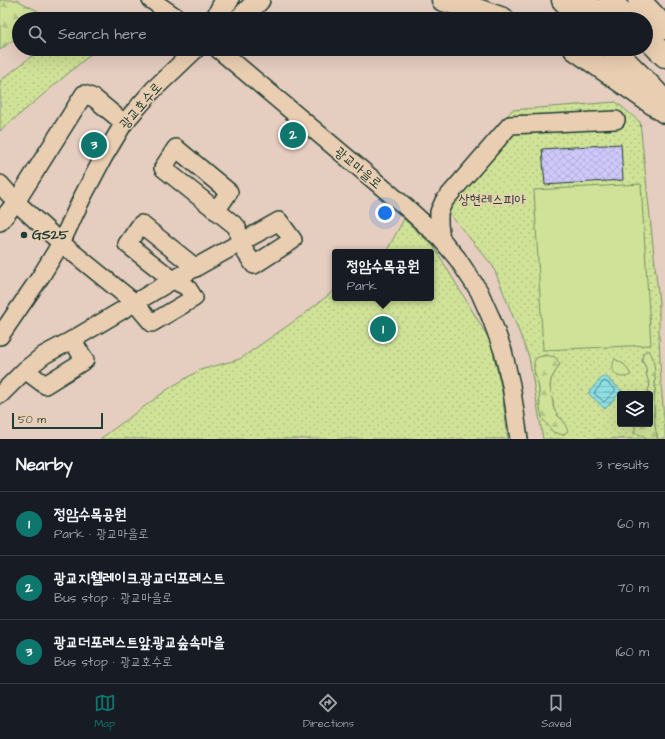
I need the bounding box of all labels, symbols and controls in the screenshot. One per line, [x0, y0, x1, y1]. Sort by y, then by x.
search box [12, 12, 653, 56]
icon: search [26, 23, 48, 45]
text: Search here [58, 24, 147, 45]
street label: 광교호수로 [115, 78, 167, 134]
pin: 2 [280, 120, 306, 150]
pin: 3 [81, 130, 107, 160]
street label: 광교마을로 [330, 142, 386, 194]
park label: 상현레스피아 [458, 190, 527, 210]
your location [375, 203, 395, 223]
place label: GS25 [32, 225, 70, 245]
marker: GS25 [19, 230, 29, 240]
popup [332, 249, 434, 301]
text: 정암수목공원 [347, 256, 419, 277]
text: Park [347, 277, 377, 295]
pin: 1 [370, 314, 396, 344]
map controls [617, 391, 653, 427]
button: layers [617, 391, 653, 427]
scale bar [12, 411, 103, 430]
text: 50 m [18, 412, 46, 427]
text: Nearby [16, 453, 73, 477]
text: 3 results [596, 456, 649, 474]
text: 정암수목공원 [54, 504, 126, 525]
text: 1 [28, 515, 30, 533]
text: 60 m [617, 515, 649, 533]
text: Park · 광교마을로 [54, 525, 149, 543]
text: 광교지웰레이크.광교더포레스트 [54, 568, 225, 589]
text: 2 [25, 579, 33, 597]
text: 70 m [617, 579, 649, 597]
text: Bus stop · 광교마을로 [54, 589, 172, 607]
text: 광교더포레스트앞.광교숲속마을 [54, 632, 225, 653]
text: 3 [26, 643, 32, 661]
text: 160 m [616, 643, 649, 661]
text: Bus stop · 광교호수로 [54, 653, 172, 671]
tab: Map [94, 692, 116, 731]
tab: Directions [303, 692, 354, 731]
tab: Saved [541, 692, 571, 731]

